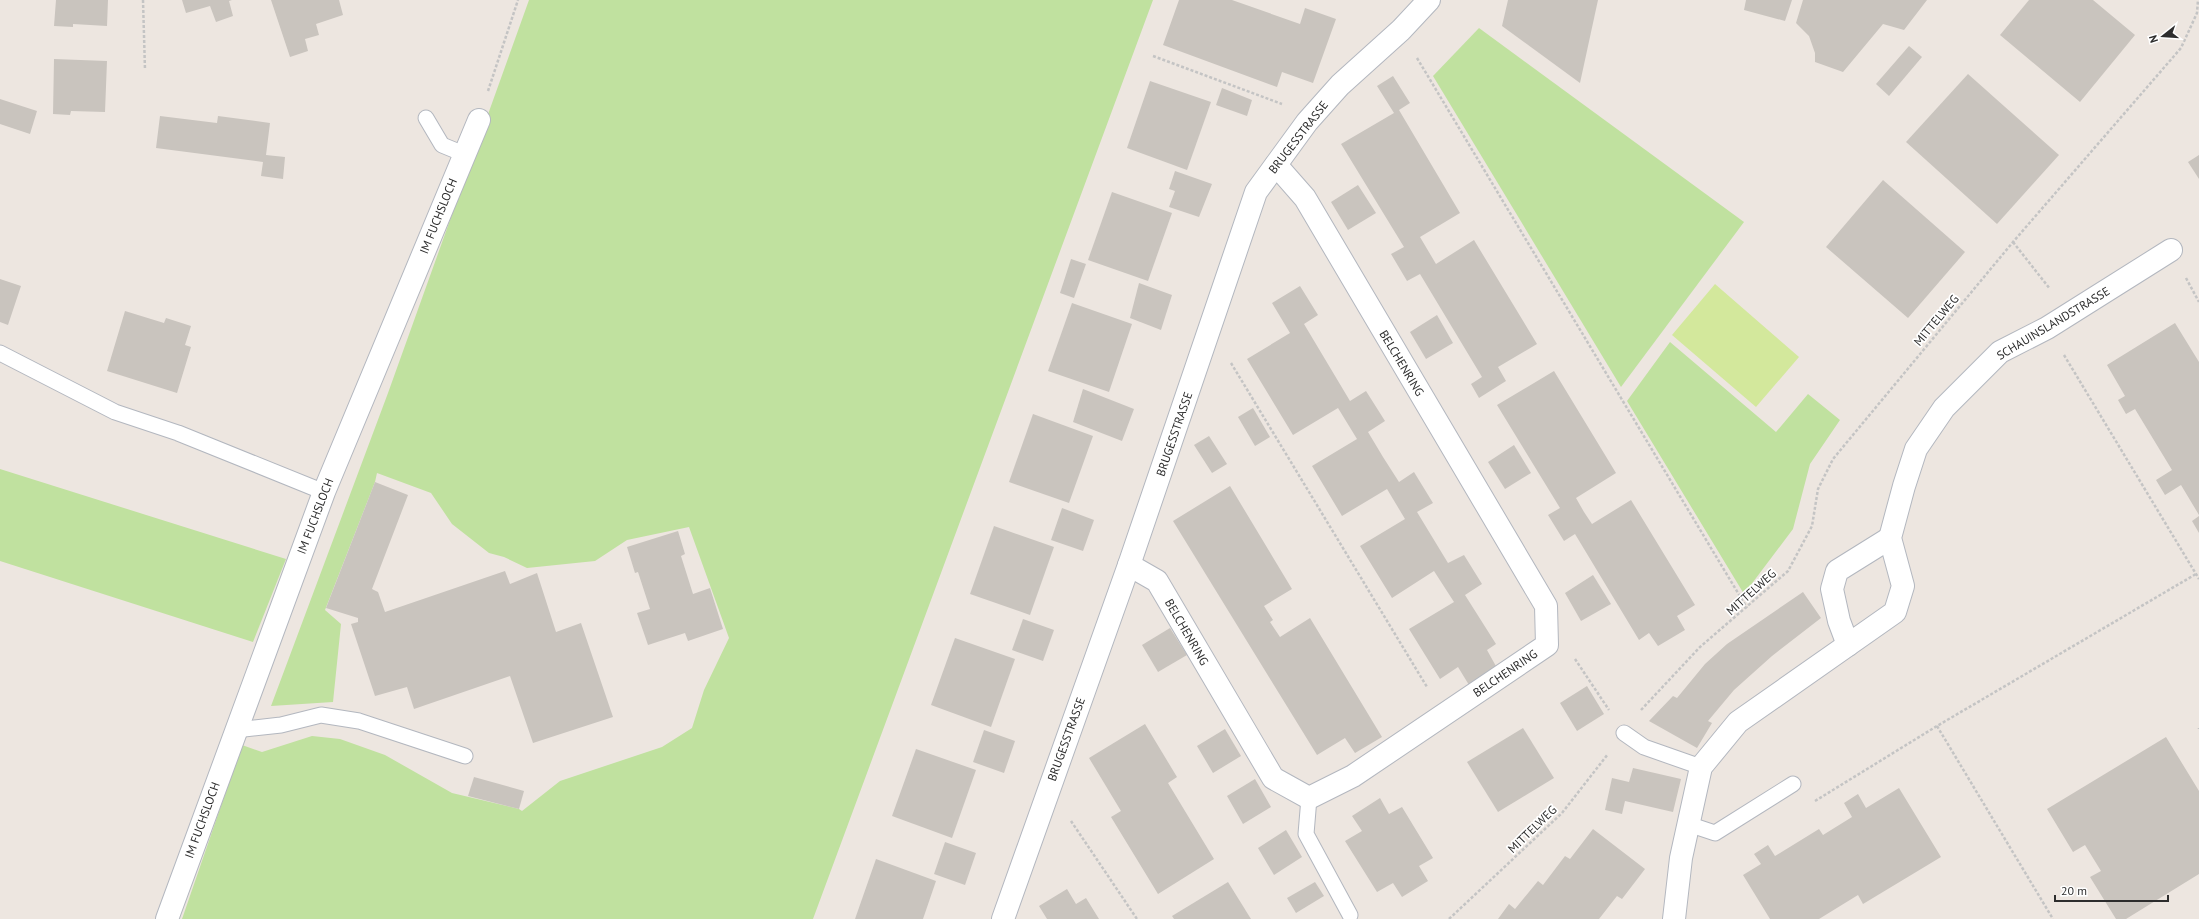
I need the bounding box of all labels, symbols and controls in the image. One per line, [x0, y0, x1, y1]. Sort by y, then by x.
north arrow [2143, 16, 2183, 56]
text: N [2146, 33, 2161, 44]
street label: BRUGESSTRASSE [1265, 98, 1331, 176]
street label: IM FUCHSLOCH [416, 176, 460, 256]
street label: SCHAUINSLANDSTRASSE [1994, 283, 2112, 363]
street label: MITTELWEG [1910, 291, 1962, 349]
street label: BELCHENRING [1376, 327, 1428, 399]
street label: BRUGESSTRASSE [1153, 390, 1195, 478]
street label: IM FUCHSLOCH [294, 476, 336, 556]
street label: MITTELWEG [1723, 566, 1779, 618]
street label: BELCHENRING [1162, 596, 1212, 668]
street label: BELCHENRING [1470, 646, 1540, 700]
street label: BRUGESSTRASSE [1044, 695, 1088, 783]
street label: IM FUCHSLOCH [181, 780, 223, 860]
street label: MITTELWEG [1504, 802, 1560, 856]
scale bar [2055, 877, 2168, 903]
text: 20 m [2061, 883, 2087, 898]

